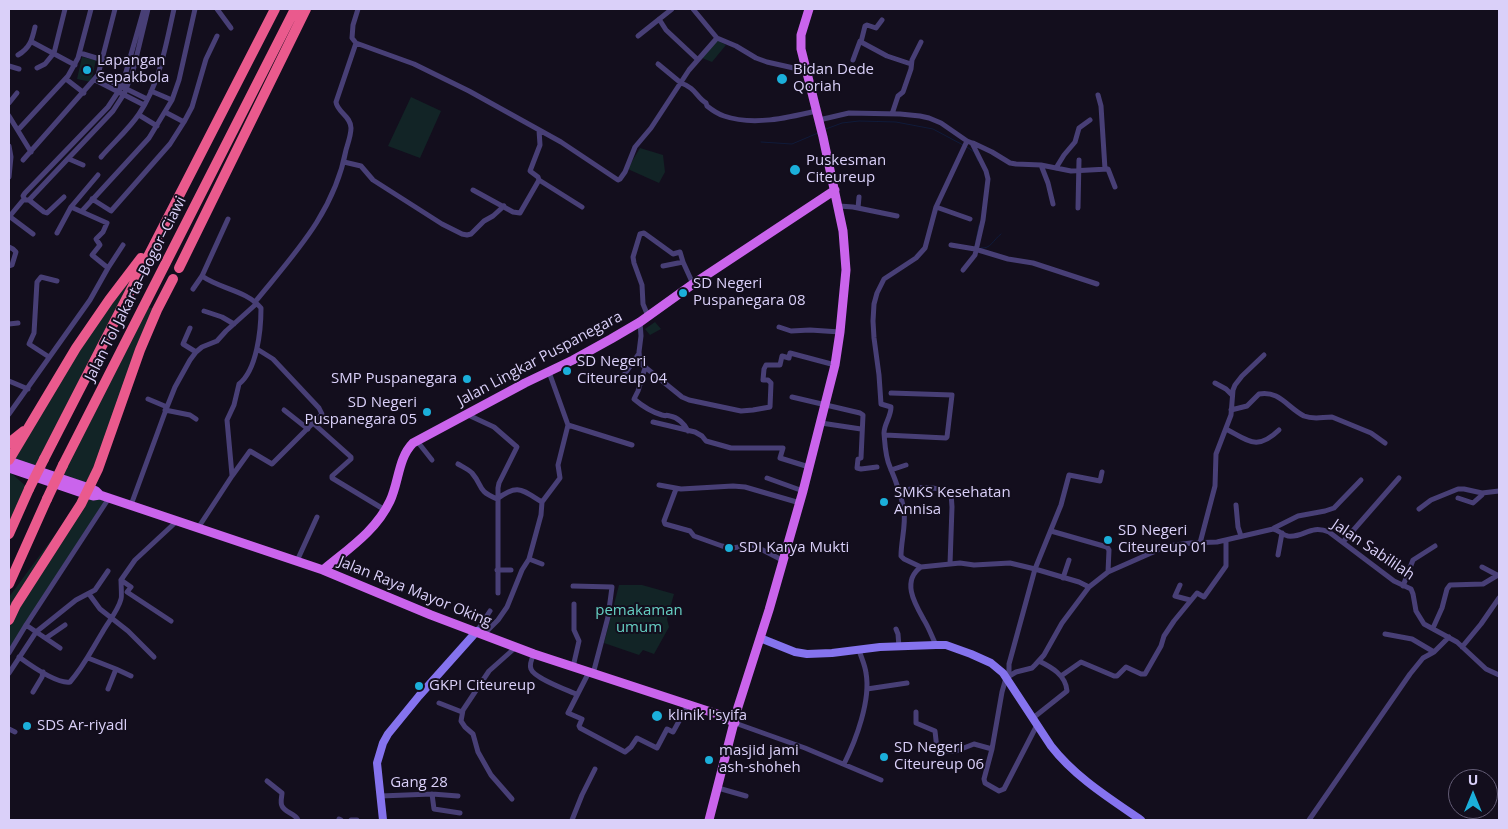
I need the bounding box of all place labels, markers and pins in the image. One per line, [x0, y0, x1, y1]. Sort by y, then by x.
place label: Lapangan Sepakbola [97, 52, 169, 87]
place label: Bidan Dede Qoriah [793, 61, 874, 96]
marker: Lapangan Sepakbola [81, 64, 93, 76]
marker: Bidan Dede Qoriah [775, 72, 789, 86]
place label: Puskesman Citeureup [806, 152, 886, 187]
marker: Puskesman Citeureup [788, 163, 802, 177]
place label: SD Negeri Puspanegara 08 [693, 275, 806, 310]
marker: SD Negeri Puspanegara 08 [677, 287, 689, 299]
place label: SD Negeri Citeureup 04 [577, 353, 667, 388]
marker: SD Negeri Citeureup 04 [561, 365, 573, 377]
place label: SMP Puspanegara [331, 370, 457, 388]
marker: SMP Puspanegara [461, 373, 473, 385]
place label: SD Negeri Puspanegara 05 [304, 394, 417, 429]
marker: SD Negeri Puspanegara 05 [421, 406, 433, 418]
place label: SMKS Kesehatan Annisa [894, 484, 1011, 519]
marker: SMKS Kesehatan Annisa [878, 496, 890, 508]
place label: SD Negeri Citeureup 01 [1118, 522, 1208, 557]
marker: SD Negeri Citeureup 01 [1102, 534, 1114, 546]
place label: SDI Karya Mukti [739, 539, 849, 557]
marker: SDI Karya Mukti [723, 542, 735, 554]
place label: GKPI Citeureup [429, 677, 535, 695]
marker: GKPI Citeureup [413, 680, 425, 692]
place label: klinik l'syifa [668, 707, 747, 725]
marker: klinik l'syifa [650, 709, 664, 723]
place label: SDS Ar-riyadl [37, 717, 127, 735]
marker: SDS Ar-riyadl [21, 720, 33, 732]
place label: SD Negeri Citeureup 06 [894, 739, 984, 774]
place label: masjid jami ash-shoheh [719, 742, 801, 777]
marker: SD Negeri Citeureup 06 [878, 751, 890, 763]
marker: masjid jami ash-shoheh [703, 754, 715, 766]

